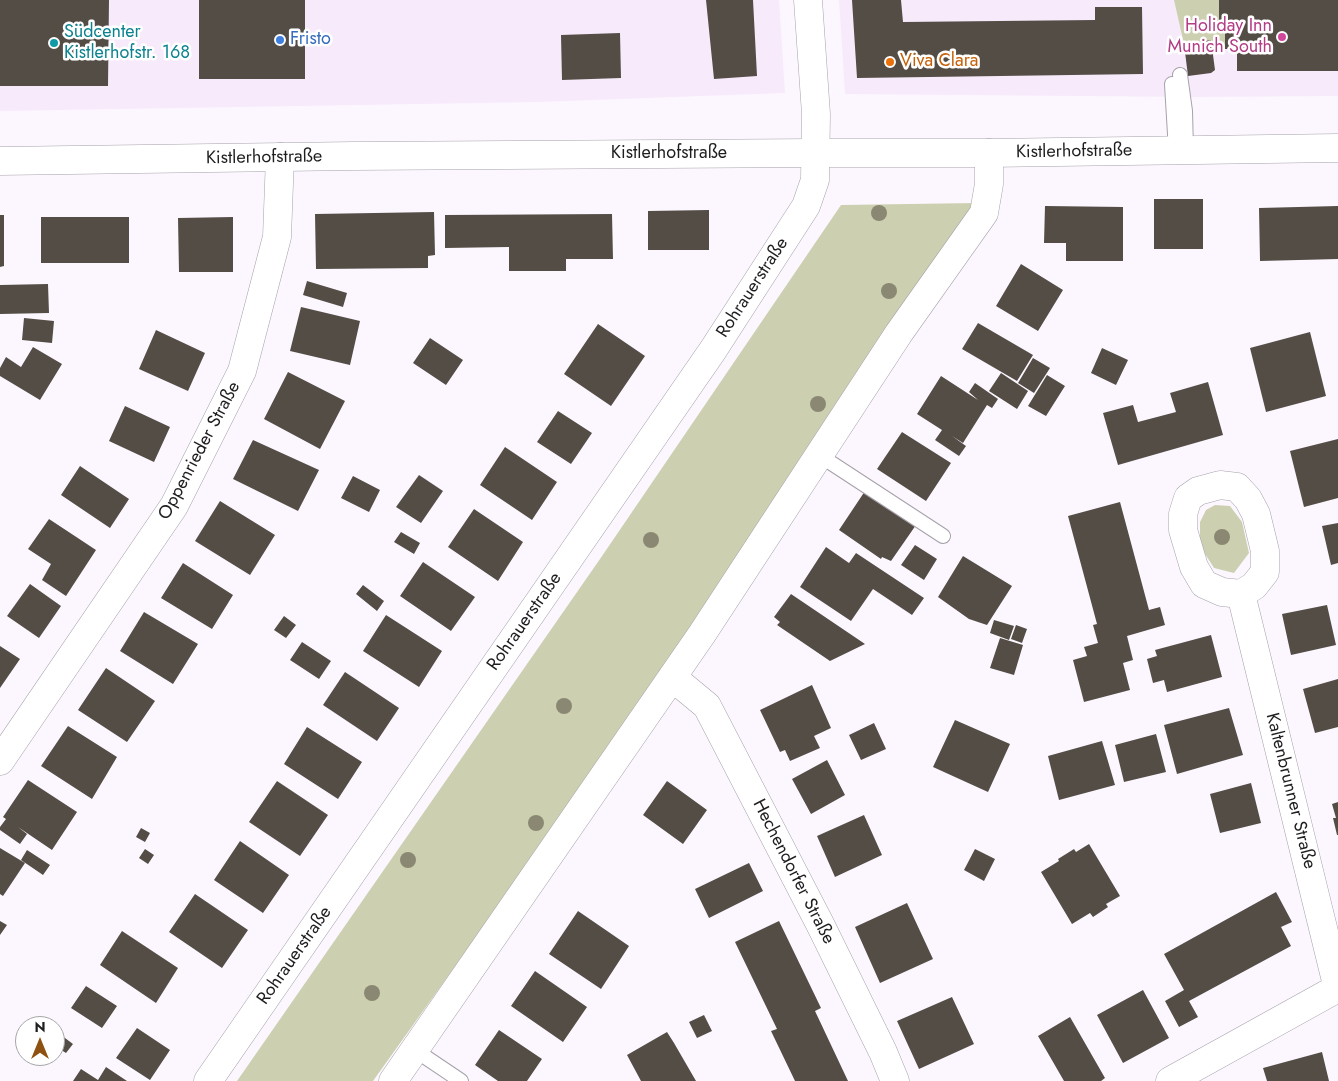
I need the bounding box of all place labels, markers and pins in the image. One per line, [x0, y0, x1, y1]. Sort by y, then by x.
place label: Holiday Inn Munich South [1167, 16, 1272, 58]
place label: Südcenter Kistlerhofstr. 168 [64, 22, 190, 64]
place label: Fristo [290, 29, 331, 51]
marker: Holiday Inn Munich South [1276, 31, 1288, 43]
marker: Fristo [274, 34, 286, 46]
marker: Südcenter Kistlerhofstr. 168 [48, 37, 60, 49]
place label: Viva Clara [900, 51, 978, 73]
marker: Viva Clara [884, 56, 896, 68]

